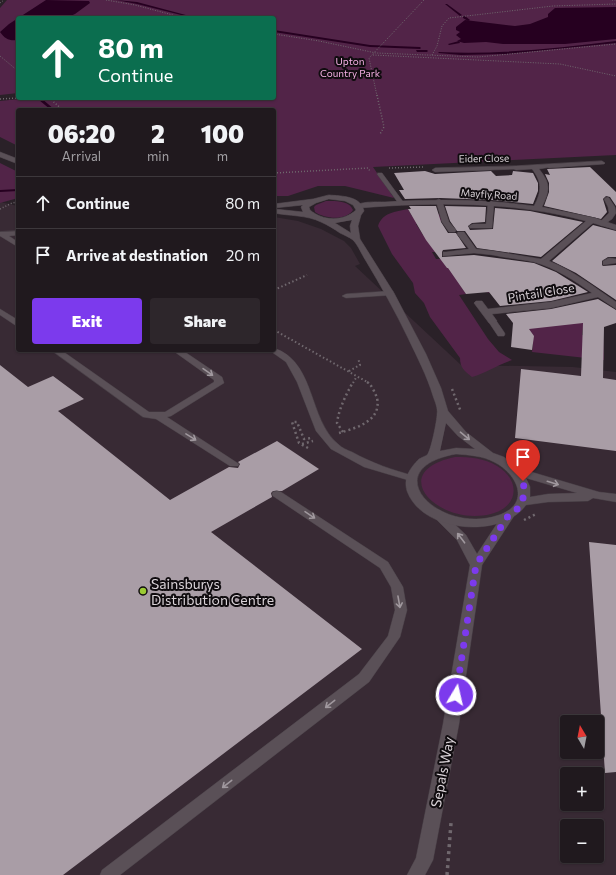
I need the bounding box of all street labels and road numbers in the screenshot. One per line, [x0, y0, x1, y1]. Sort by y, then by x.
street label: Eider Close [459, 152, 509, 164]
street label: Mayfly Road [460, 186, 518, 202]
street label: Pintail Close [507, 280, 575, 304]
street label: Sepals Way [427, 735, 457, 809]

